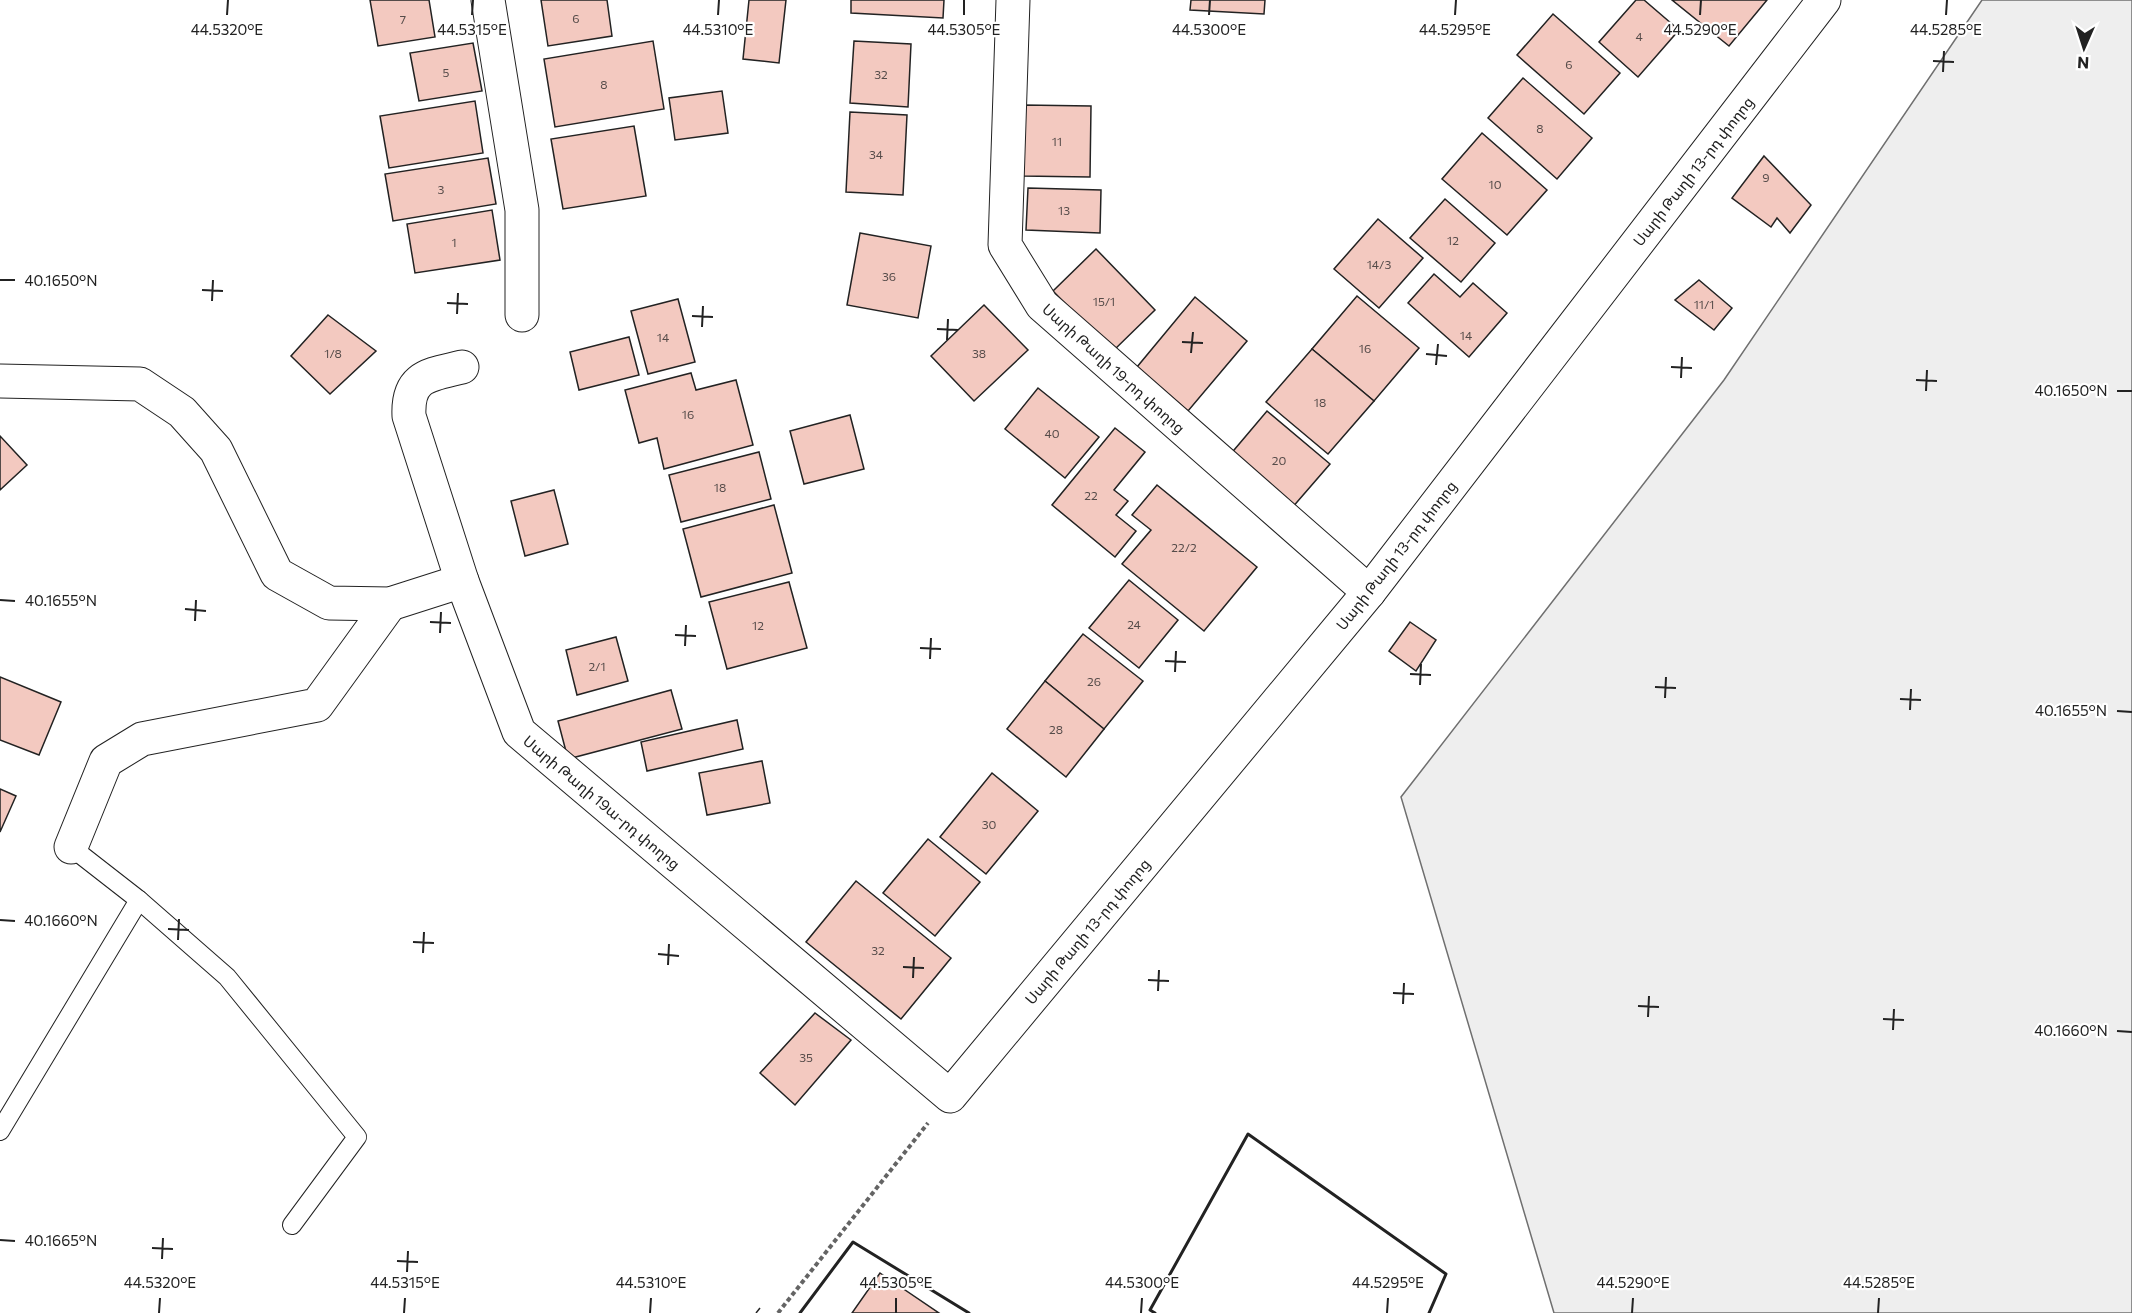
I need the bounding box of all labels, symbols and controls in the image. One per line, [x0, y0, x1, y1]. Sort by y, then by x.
house number: 6 [572, 11, 580, 25]
house number: 7 [400, 12, 406, 26]
north arrow [2054, 18, 2114, 78]
text: 44.5320°E [191, 20, 263, 38]
text: 44.5315°E [437, 20, 507, 38]
text: 44.5310°E [683, 20, 753, 38]
text: 44.5305°E [928, 20, 1001, 38]
text: 44.5300°E [1172, 20, 1246, 38]
text: 44.5295°E [1419, 20, 1491, 38]
text: 44.5290°E [1663, 20, 1737, 38]
text: 44.5285°E [1910, 20, 1982, 38]
house number: 4 [1635, 29, 1643, 43]
text: N [2077, 54, 2090, 73]
house number: 6 [1565, 57, 1573, 71]
house number: 5 [443, 65, 450, 79]
house number: 32 [874, 67, 888, 81]
house number: 8 [600, 77, 608, 91]
street label: Սարի Թաղի 13-րդ փողոց [1629, 93, 1758, 250]
house number: 8 [1536, 121, 1544, 135]
house number: 11 [1052, 134, 1062, 148]
house number: 34 [869, 147, 883, 161]
house number: 9 [1762, 170, 1770, 184]
house number: 10 [1489, 177, 1502, 191]
house number: 3 [438, 182, 445, 196]
house number: 13 [1058, 203, 1070, 217]
house number: 12 [1447, 233, 1459, 247]
house number: 1 [451, 235, 457, 249]
house number: 14/3 [1367, 257, 1391, 271]
house number: 36 [882, 269, 896, 283]
text: 40.1650°N [24, 271, 98, 289]
house number: 15/1 [1093, 294, 1115, 308]
house number: 11/1 [1694, 297, 1714, 311]
street label: Սարի Թաղի 19-րդ փողոց [1038, 299, 1189, 437]
house number: 14 [1460, 328, 1472, 342]
house number: 14 [657, 330, 669, 344]
house number: 16 [1359, 341, 1371, 355]
house number: 1/8 [324, 346, 342, 360]
house number: 38 [972, 346, 986, 360]
text: 40.1650°N [2034, 381, 2108, 399]
house number: 18 [1314, 395, 1326, 409]
house number: 16 [682, 407, 694, 421]
house number: 40 [1044, 426, 1060, 440]
house number: 20 [1272, 453, 1286, 467]
street label: Սարի Թաղի 13-րդ փողոց [1332, 477, 1461, 634]
house number: 18 [714, 480, 726, 494]
house number: 22 [1084, 488, 1098, 502]
house number: 22/2 [1171, 540, 1197, 554]
text: 40.1655°N [25, 591, 97, 609]
house number: 24 [1127, 617, 1141, 631]
house number: 12 [752, 618, 764, 632]
house number: 2/1 [588, 659, 606, 673]
house number: 26 [1087, 674, 1101, 688]
text: 40.1655°N [2035, 701, 2107, 719]
house number: 28 [1049, 722, 1063, 736]
street label: Սարի Թաղի 19ա-րդ փողոց [519, 731, 684, 874]
house number: 30 [982, 817, 997, 831]
street label: Սարի Թաղի 13-րդ փողոց [1021, 854, 1154, 1008]
text: 40.1660°N [24, 911, 98, 929]
house number: 32 [871, 943, 885, 957]
text: 40.1660°N [2034, 1021, 2108, 1039]
house number: 35 [799, 1050, 813, 1064]
text: 40.1665°N [25, 1231, 97, 1249]
text: 44.5320°E [124, 1273, 196, 1291]
text: 44.5315°E [370, 1273, 440, 1291]
text: 44.5310°E [616, 1273, 686, 1291]
text: 44.5305°E [860, 1273, 933, 1291]
text: 44.5300°E [1105, 1273, 1179, 1291]
text: 44.5295°E [1352, 1273, 1424, 1291]
text: 44.5290°E [1596, 1273, 1670, 1291]
text: 44.5285°E [1843, 1273, 1915, 1291]

